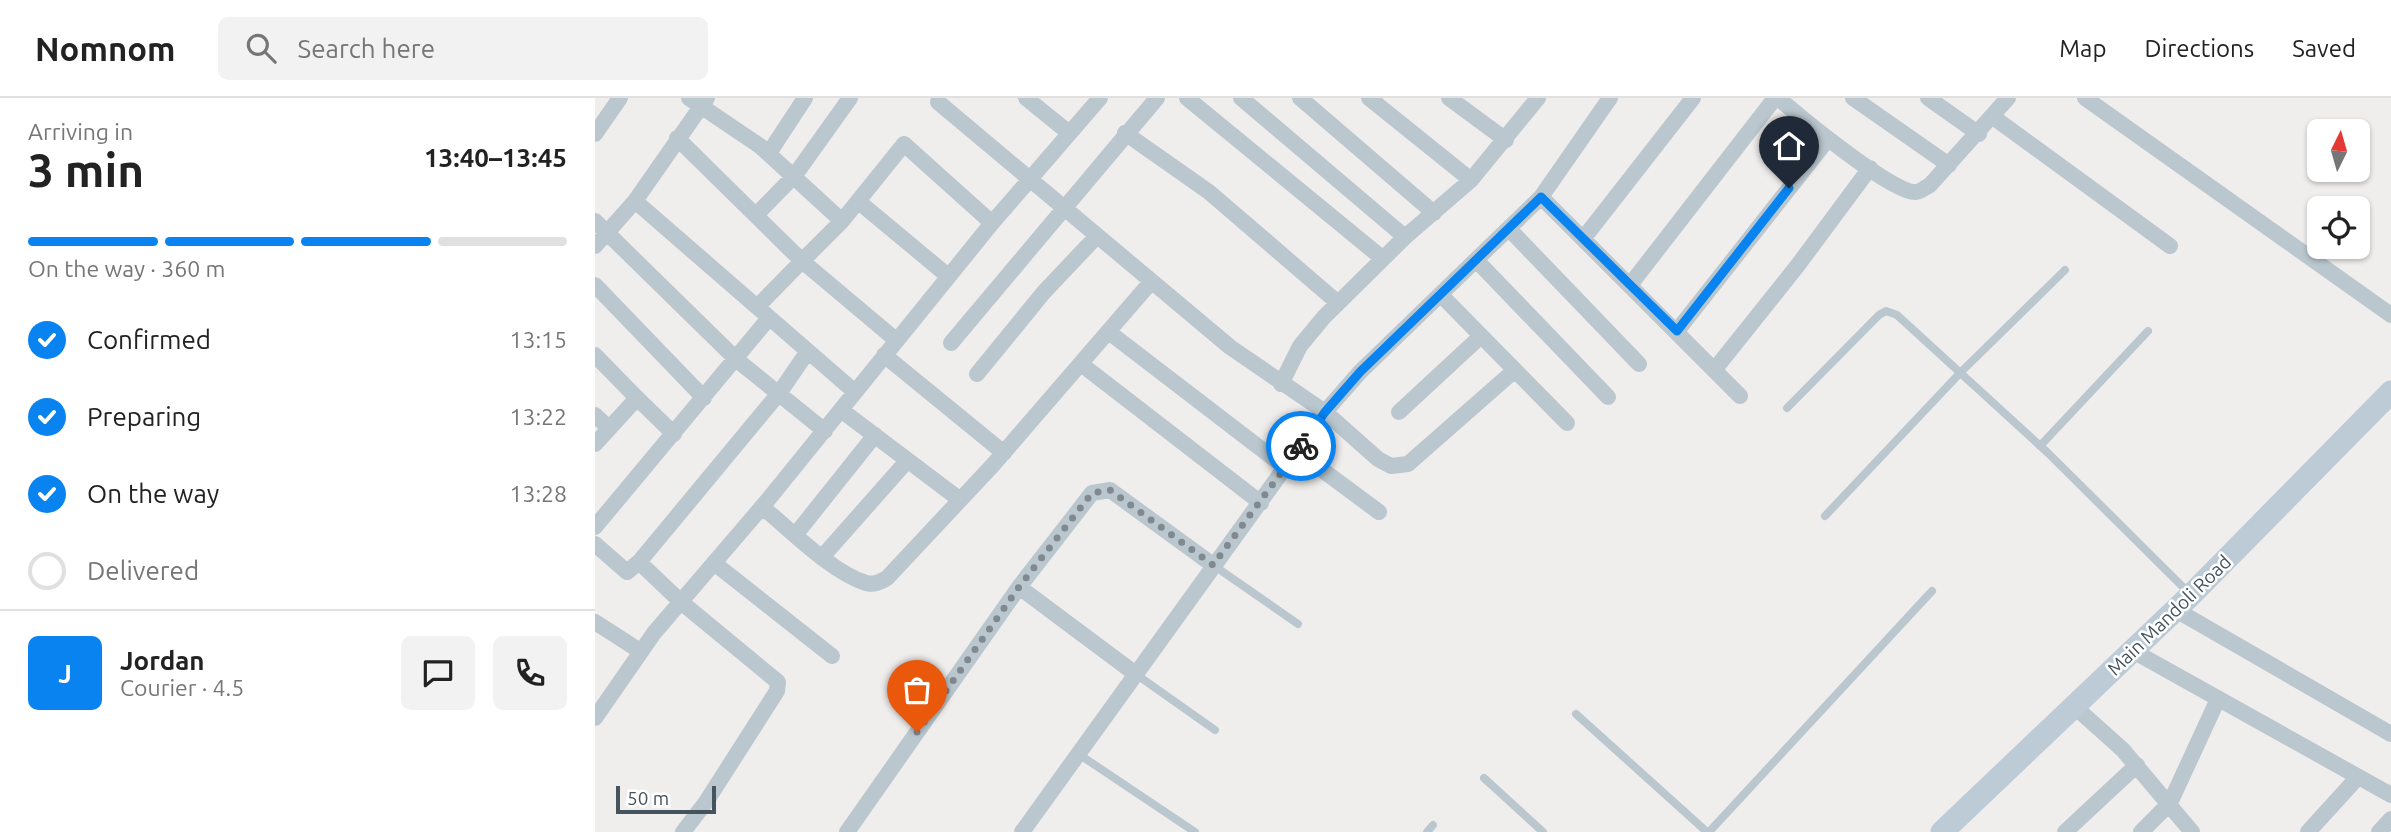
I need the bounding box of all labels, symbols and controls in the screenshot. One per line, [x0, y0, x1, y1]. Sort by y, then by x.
search box [218, 17, 708, 80]
icon: search [242, 29, 280, 67]
text: Nomnom [35, 30, 176, 67]
text: Search here [298, 34, 435, 63]
text: Map [2059, 35, 2106, 62]
text: Directions [2144, 35, 2254, 62]
text: Saved [2292, 35, 2356, 62]
pin [1759, 116, 1819, 188]
text: Arriving in [28, 119, 133, 144]
north arrow [2307, 119, 2369, 182]
map controls [2307, 119, 2370, 259]
icon: home [1770, 127, 1808, 165]
text: 13:40–13:45 [424, 143, 567, 172]
text: 3 min [28, 144, 144, 196]
button: locate [2307, 196, 2370, 259]
text: On the way · 360 m [28, 256, 225, 281]
icon: check [28, 321, 66, 359]
text: Confirmed [87, 325, 211, 354]
text: 13:15 [509, 327, 567, 352]
icon: check [28, 398, 66, 436]
text: Preparing [87, 402, 201, 431]
text: 13:22 [509, 404, 567, 429]
courier [1266, 411, 1336, 481]
icon: bike [1282, 427, 1320, 465]
icon: check [28, 475, 66, 513]
text: On the way [87, 479, 219, 508]
text: 13:28 [509, 481, 567, 506]
street label: Main Mandoli Road [2103, 550, 2235, 680]
text: Delivered [87, 556, 199, 585]
button: chat [401, 636, 475, 710]
button: phone [493, 636, 567, 710]
text: Jordan [120, 646, 205, 675]
text: J [58, 659, 72, 688]
pin [887, 660, 947, 732]
icon: bag [898, 671, 936, 709]
text: Courier · 4.5 [120, 675, 244, 700]
scale bar [616, 783, 716, 815]
text: 50 m [627, 787, 669, 809]

